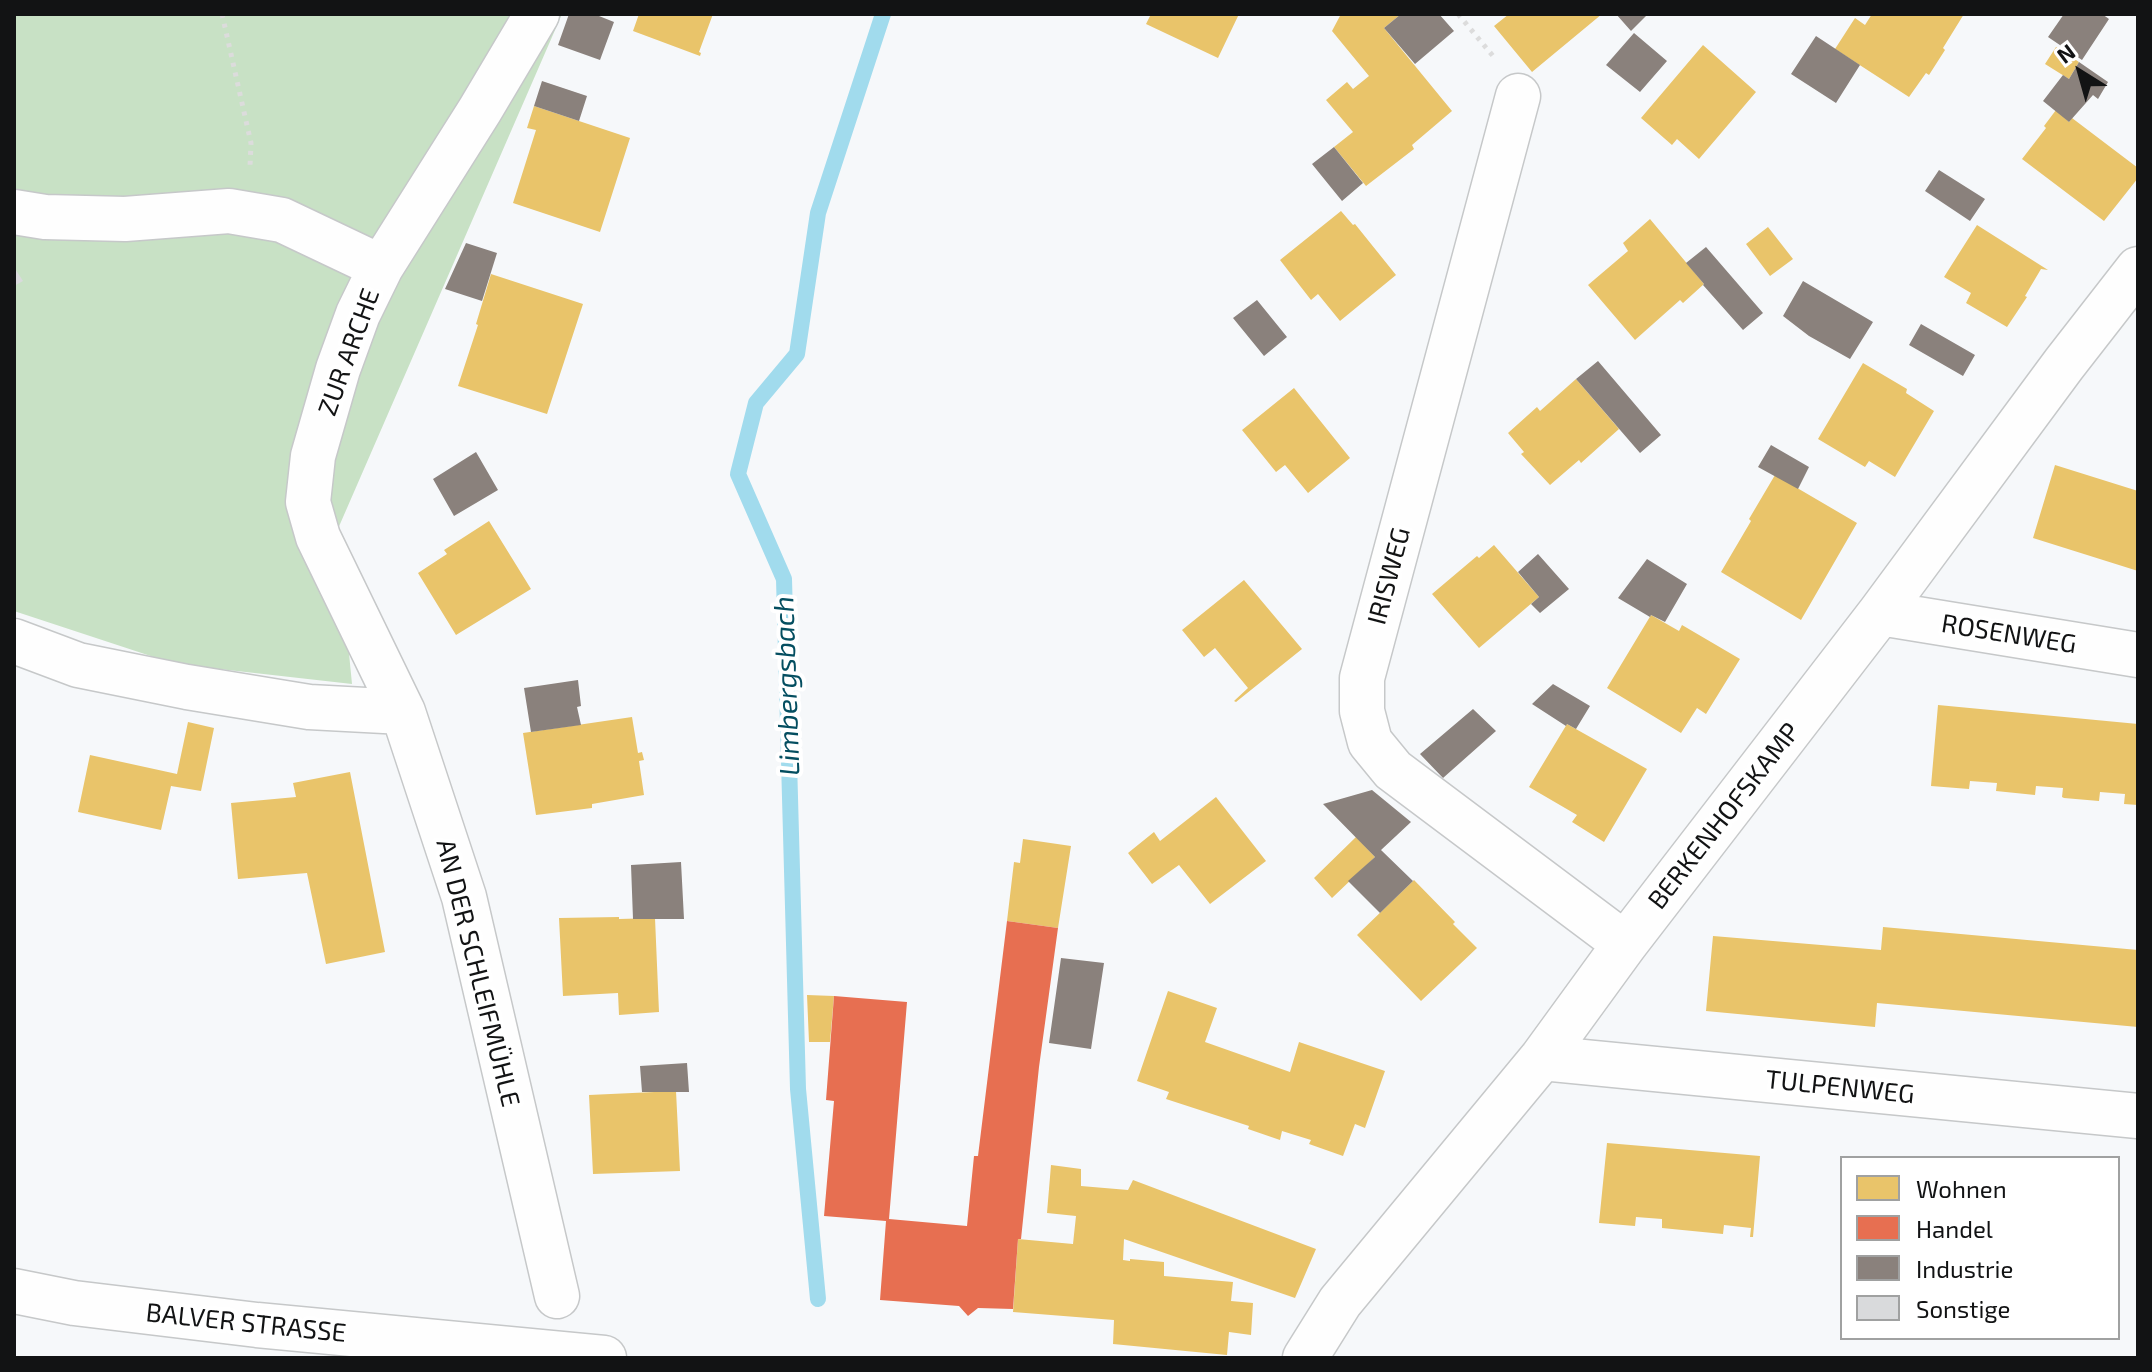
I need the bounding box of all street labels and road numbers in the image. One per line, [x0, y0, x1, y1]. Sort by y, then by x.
street label: ZUR ARCHE [312, 284, 386, 420]
street label: IRISWEG [1361, 524, 1417, 628]
street label: ROSENWEG [1939, 608, 2079, 660]
street label: BERKENHOFSKAMP [1642, 717, 1806, 915]
street label: AN DER SCHLEIFMÜHLE [430, 836, 526, 1110]
street label: TULPENWEG [1764, 1064, 1916, 1110]
street label: BALVER STRASSE [144, 1297, 348, 1349]

